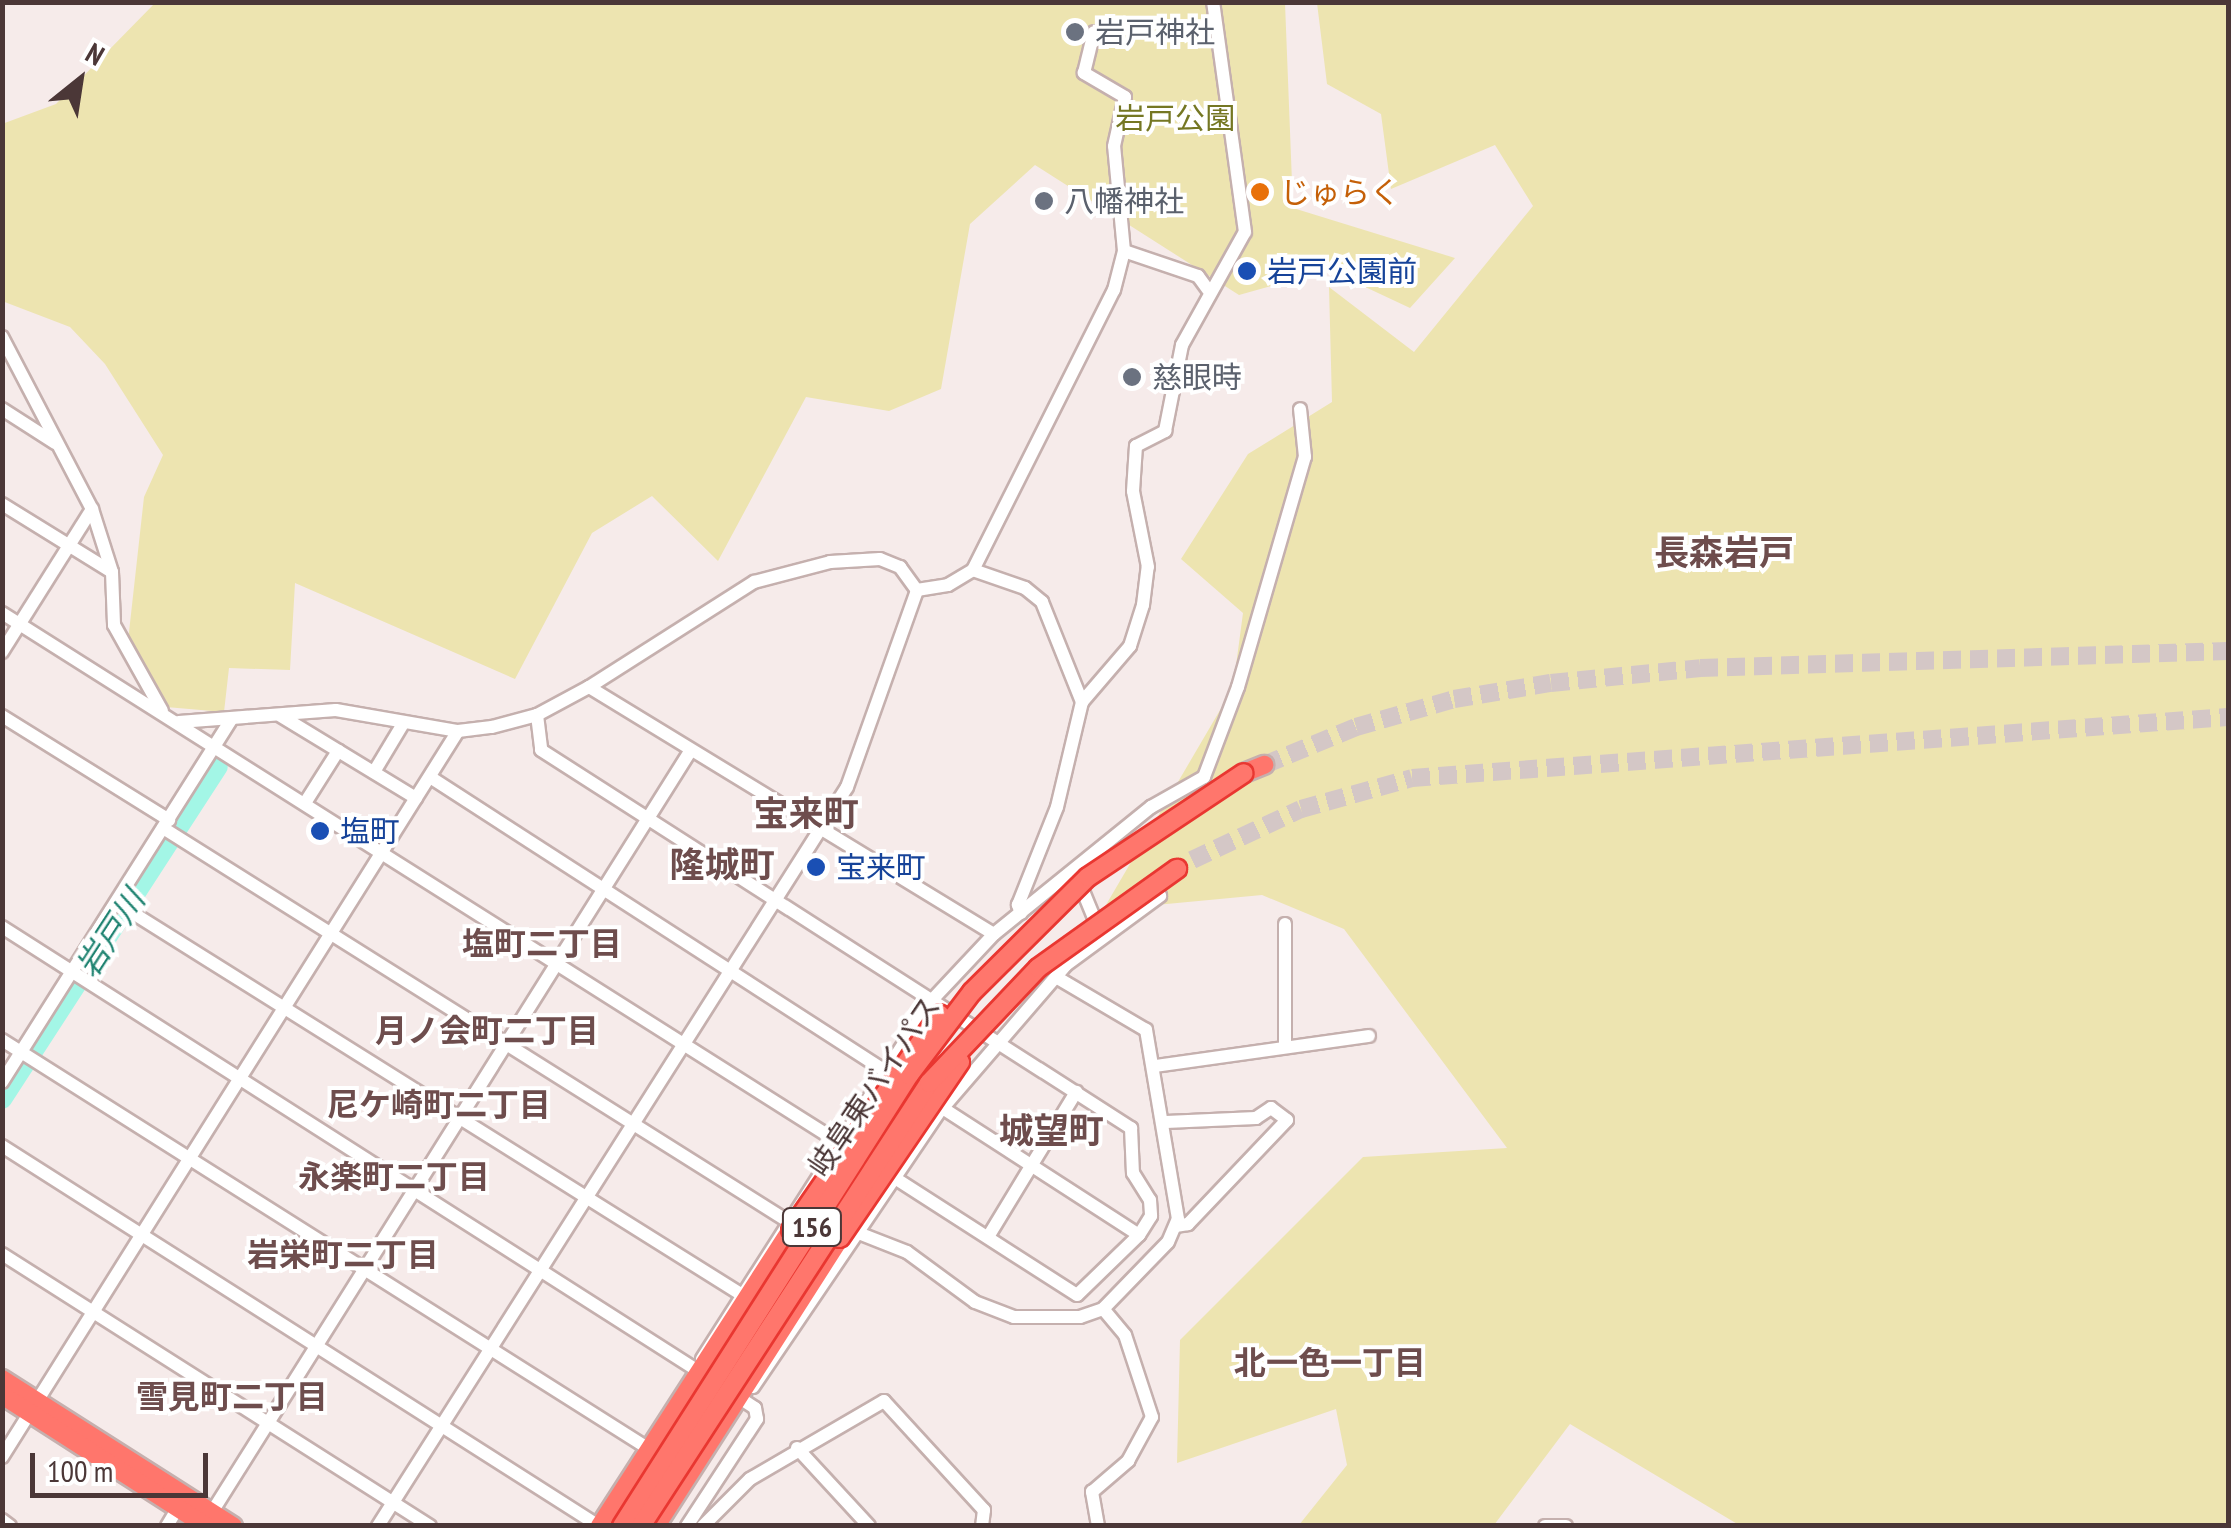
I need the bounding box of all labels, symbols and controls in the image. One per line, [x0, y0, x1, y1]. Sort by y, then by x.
place label: 岩戸神社 [1095, 14, 1215, 50]
marker: 岩戸神社 [1064, 21, 1086, 43]
north arrow [30, 30, 130, 130]
text: N [79, 34, 111, 73]
park label: 岩戸公園 [1115, 100, 1235, 136]
place label: じゅらく [1280, 174, 1400, 210]
marker: じゅらく [1249, 181, 1271, 203]
place label: 八幡神社 [1064, 183, 1184, 219]
marker: 八幡神社 [1033, 190, 1055, 212]
place label: 岩戸公園前 [1267, 253, 1417, 289]
marker: 岩戸公園前 [1236, 260, 1258, 282]
place label: 慈眼時 [1152, 359, 1242, 395]
marker: 慈眼時 [1121, 366, 1143, 388]
district label: 長森岩戸 [1654, 531, 1794, 573]
district label: 宝来町 [754, 792, 858, 834]
place label: 塩町 [340, 813, 400, 849]
marker: 塩町 [309, 820, 331, 842]
district label: 隆城町 [670, 843, 774, 885]
place label: 宝来町 [836, 849, 926, 885]
marker: 宝来町 [805, 856, 827, 878]
water label: 岩戸川 [68, 882, 152, 984]
district label: 塩町二丁目 [462, 924, 622, 962]
street label: 岐阜東バイパス [800, 989, 948, 1183]
district label: 月ノ会町二丁目 [375, 1011, 599, 1049]
district label: 尼ケ崎町二丁目 [327, 1085, 551, 1123]
district label: 城望町 [999, 1109, 1103, 1151]
district label: 永楽町二丁目 [298, 1157, 490, 1195]
road number: 156 [780, 1204, 844, 1250]
district label: 岩栄町二丁目 [247, 1235, 439, 1273]
district label: 北一色一丁目 [1234, 1343, 1426, 1381]
district label: 雪見町二丁目 [136, 1377, 328, 1415]
scale bar [35, 1433, 212, 1495]
text: 100 m [47, 1451, 113, 1490]

